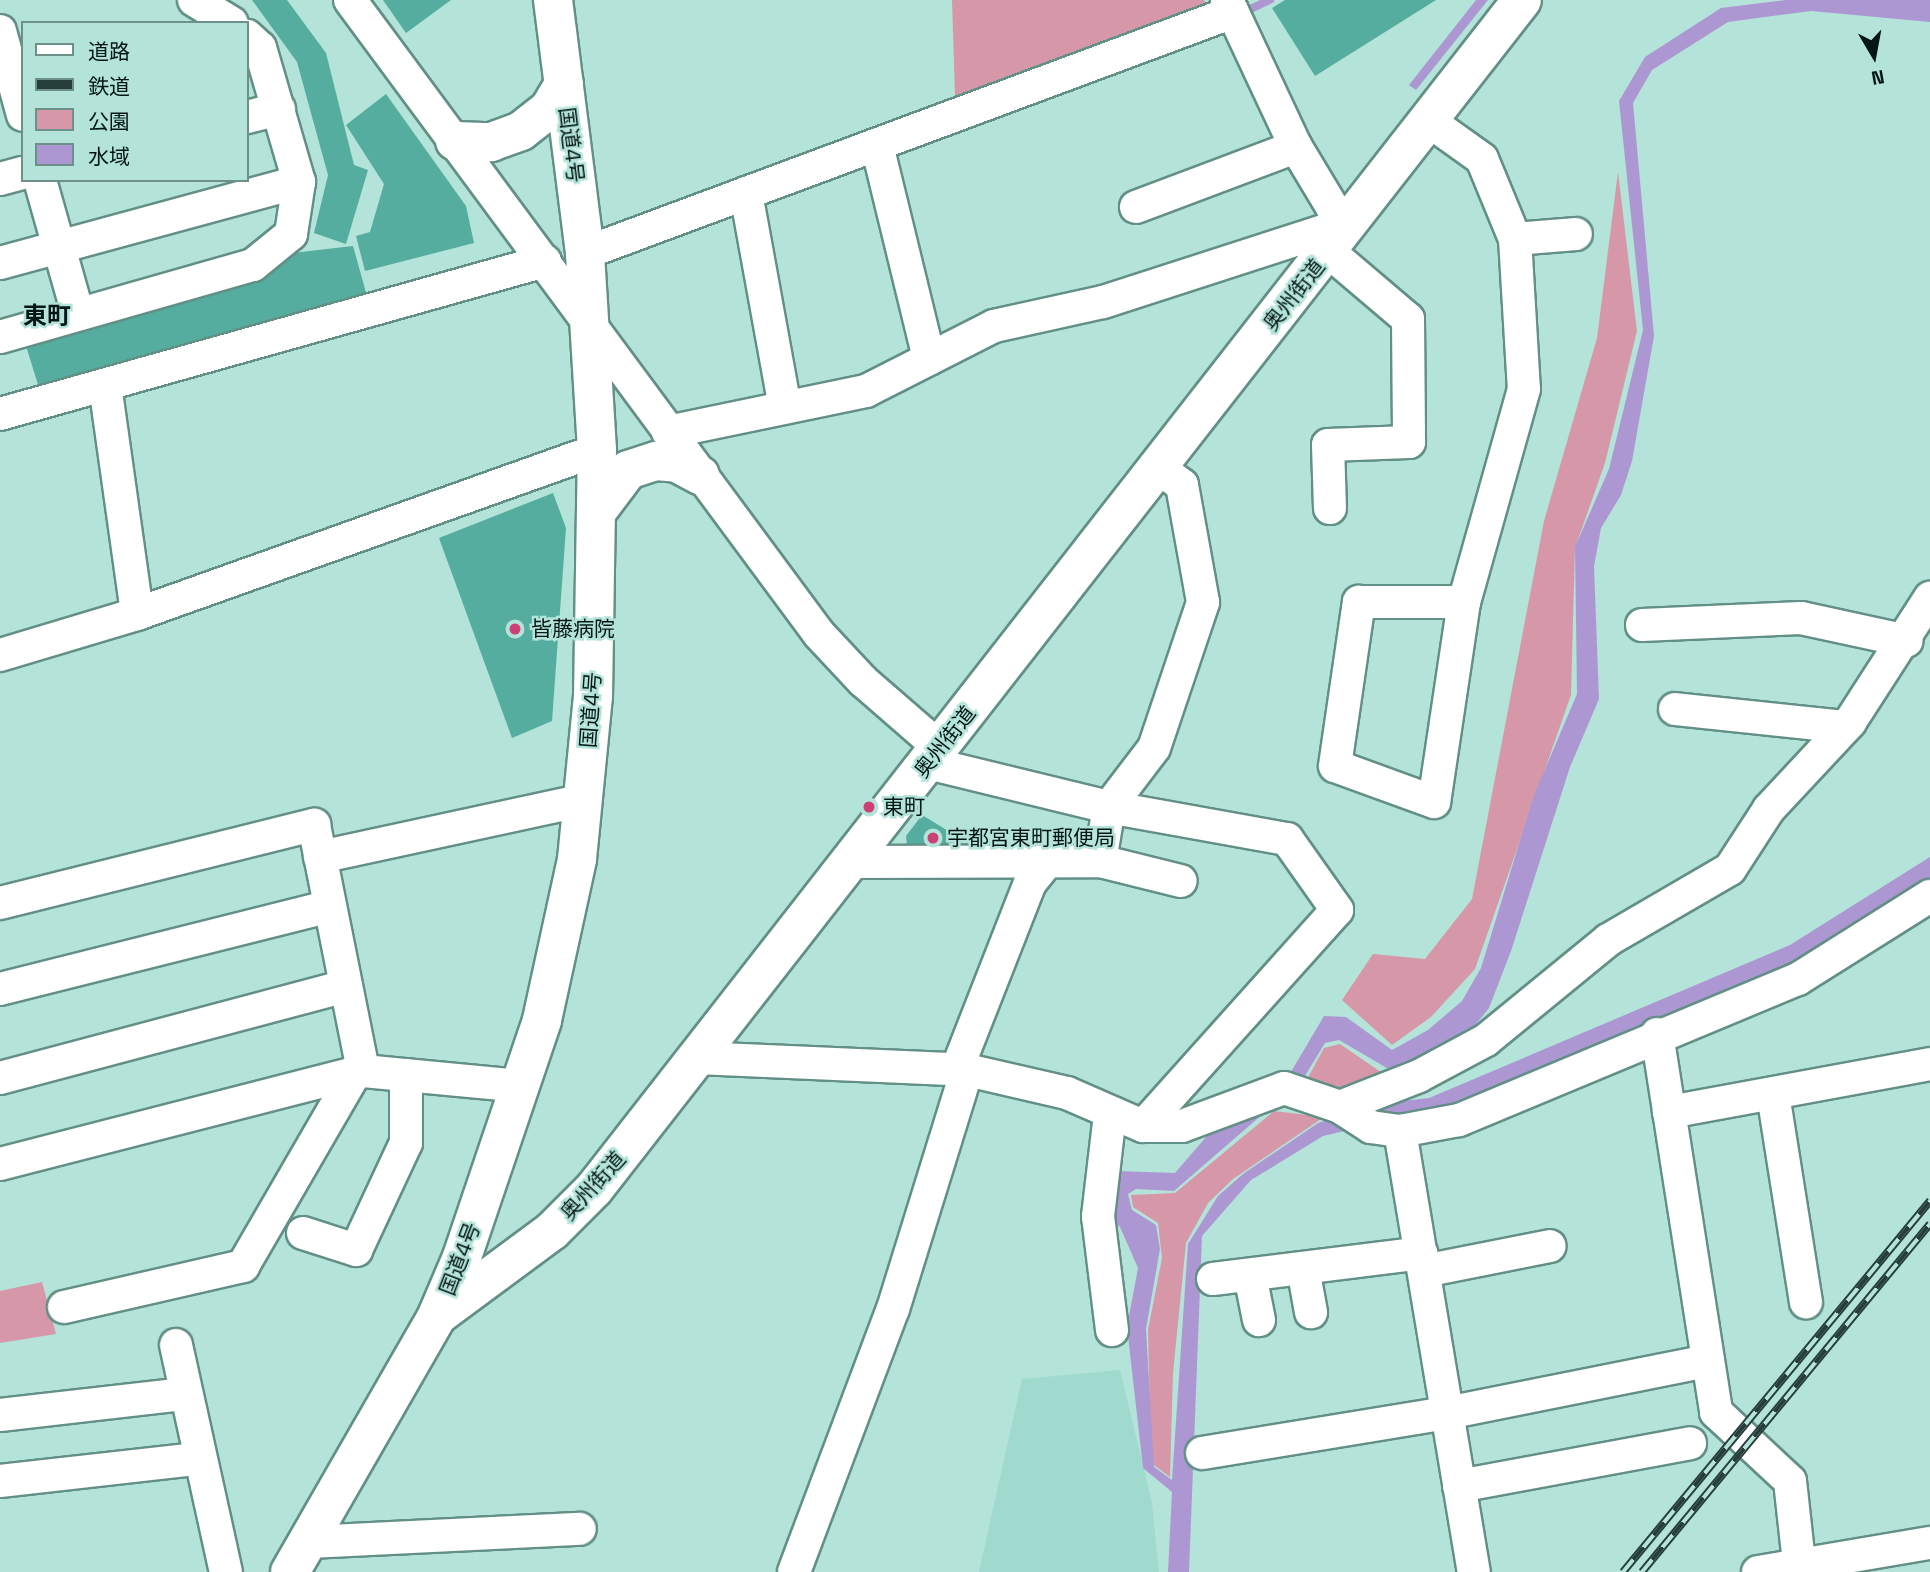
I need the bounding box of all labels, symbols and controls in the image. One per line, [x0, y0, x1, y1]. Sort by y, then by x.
legend [21, 21, 248, 182]
north arrow [1839, 21, 1909, 91]
text: 道路 [88, 38, 130, 65]
text: N [1869, 64, 1886, 91]
text: 鉄道 [88, 73, 130, 100]
street label: 国道4号 [554, 106, 588, 184]
text: 公園 [88, 108, 130, 135]
text: 水域 [88, 143, 130, 170]
street label: 奥州街道 [1258, 254, 1330, 336]
district label: 東町 [23, 302, 71, 330]
place label: 皆藤病院 [531, 616, 615, 642]
marker: 皆藤病院 [505, 619, 525, 639]
street label: 国道4号 [576, 671, 606, 749]
street label: 奥州街道 [909, 701, 981, 783]
place label: 東町 [883, 794, 925, 820]
marker: 東町 [861, 799, 877, 815]
place label: 宇都宮東町郵便局 [947, 825, 1115, 851]
marker: 宇都宮東町郵便局 [925, 830, 941, 846]
street label: 奥州街道 [556, 1146, 630, 1226]
street label: 国道4号 [435, 1219, 485, 1299]

